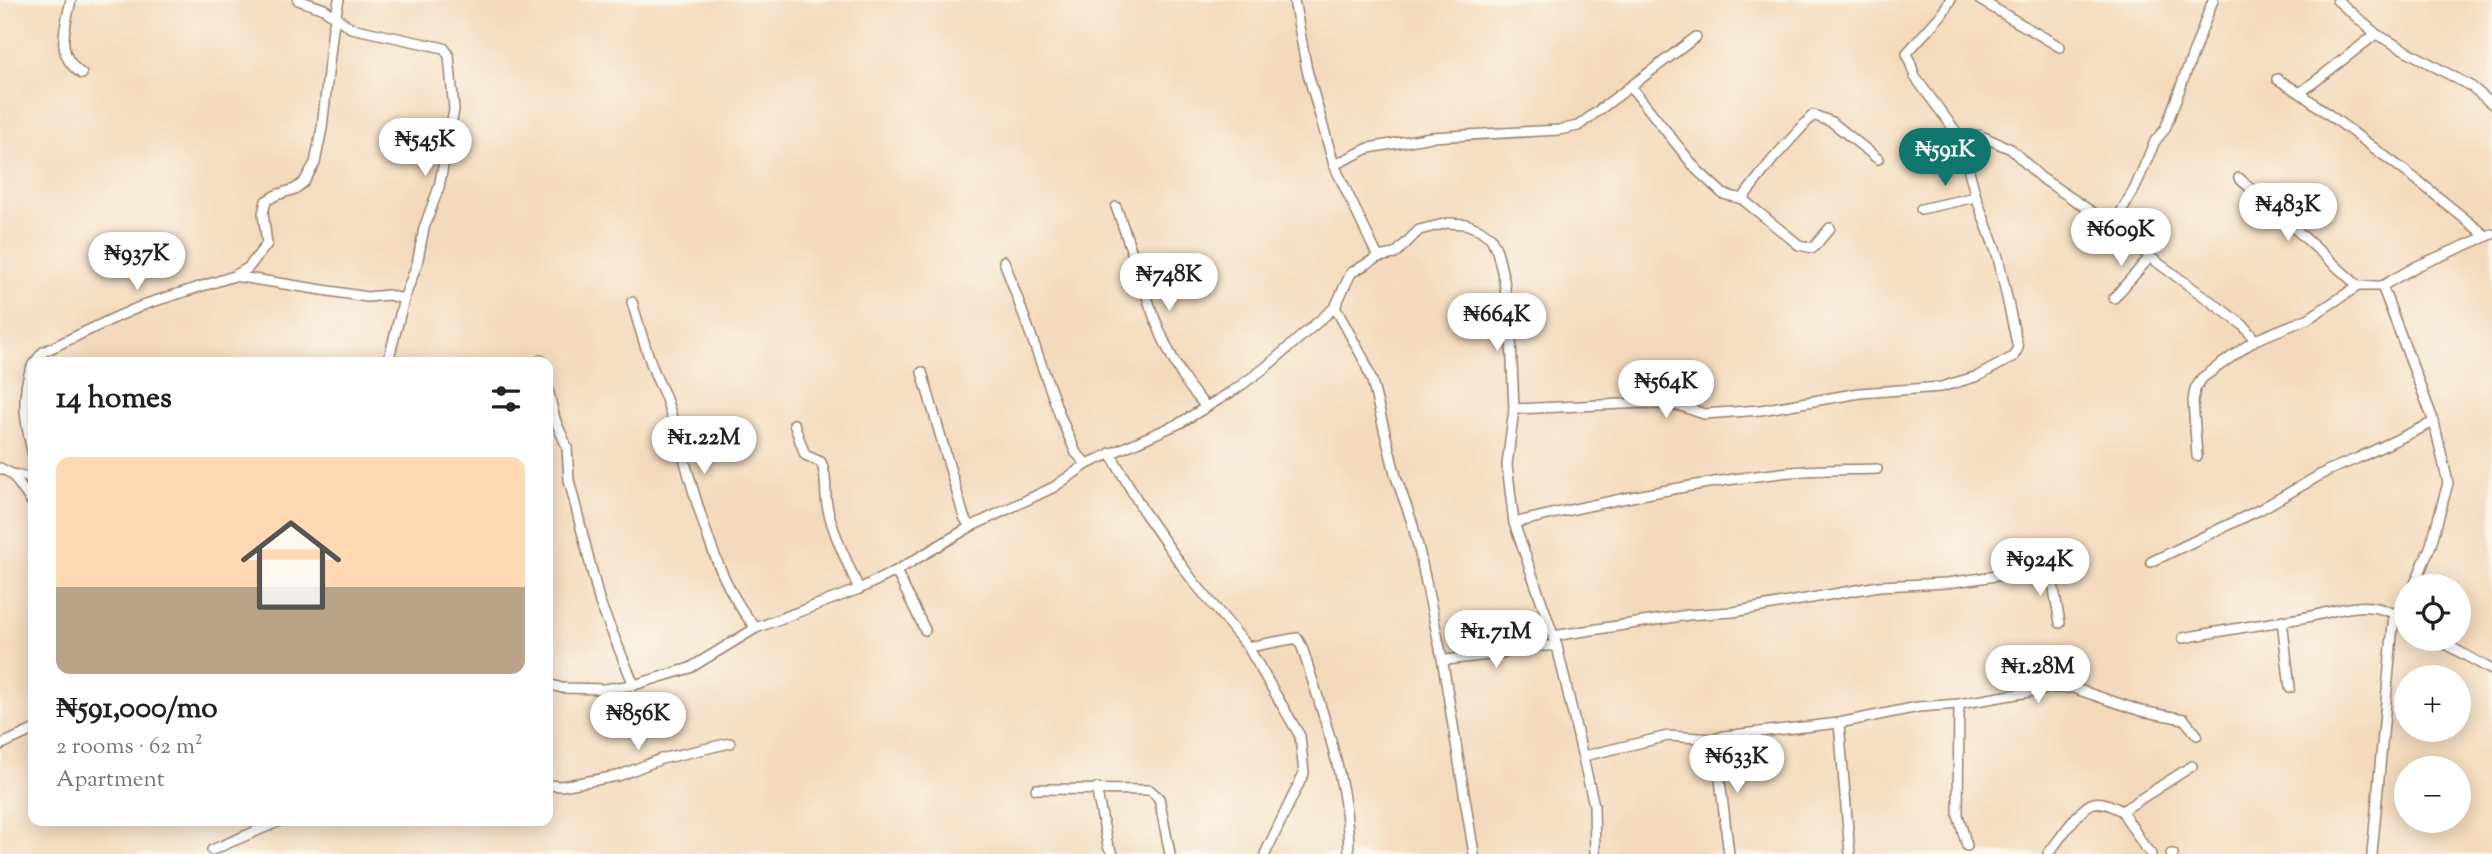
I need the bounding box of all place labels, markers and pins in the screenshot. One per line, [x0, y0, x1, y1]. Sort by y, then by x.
pin: ₦545K [376, 118, 474, 178]
pin: ₦591K [1896, 128, 1994, 188]
pin: ₦483K [2239, 184, 2337, 243]
pin: ₦609K [2072, 208, 2170, 268]
pin: ₦937K [88, 232, 186, 292]
pin: ₦748K [1120, 254, 1218, 313]
pin: ₦664K [1448, 294, 1546, 353]
pin: ₦564K [1617, 360, 1715, 420]
pin: ₦1.22M [647, 416, 761, 476]
pin: ₦924K [1991, 538, 2089, 598]
pin: ₦1.71M [1439, 610, 1553, 670]
pin: ₦1.28M [1981, 646, 2095, 705]
pin: ₦856K [589, 692, 687, 752]
pin: ₦633K [1688, 736, 1786, 795]

